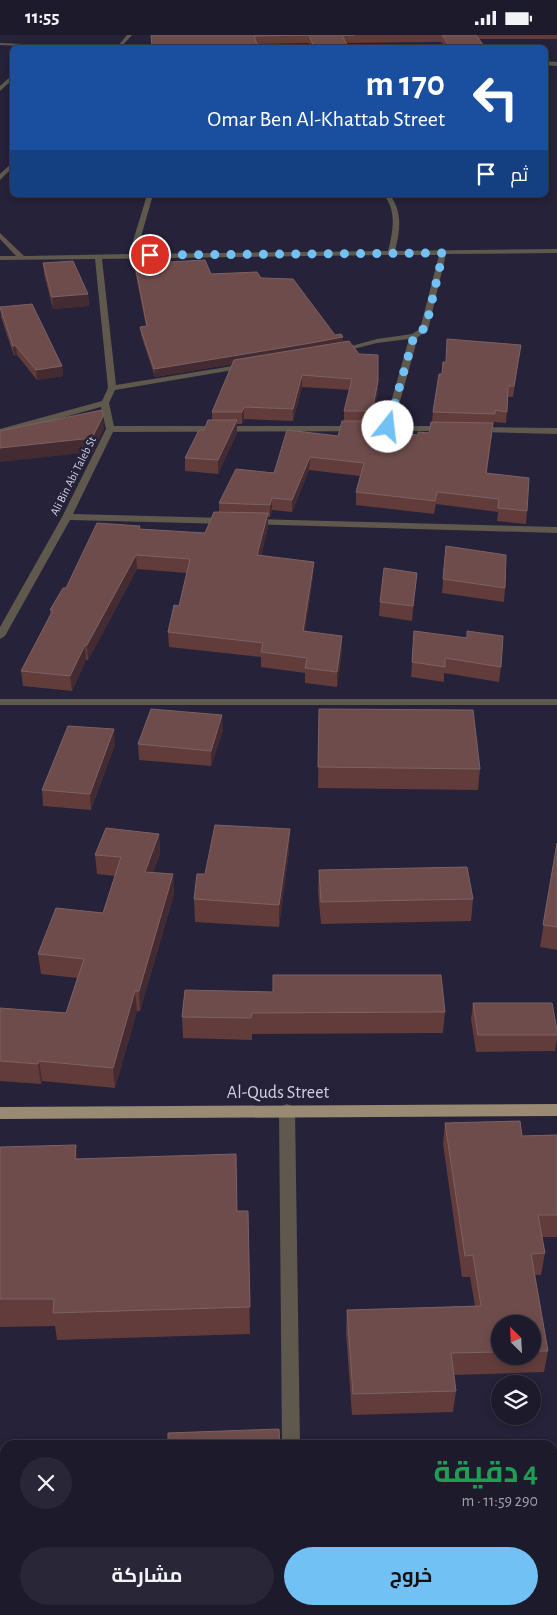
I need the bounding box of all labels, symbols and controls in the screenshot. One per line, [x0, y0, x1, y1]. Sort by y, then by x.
text: 11:55 [25, 8, 59, 27]
icon: left [463, 65, 528, 130]
text: 170 m [365, 67, 445, 102]
text: Omar Ben Al-Khattab Street [207, 108, 445, 130]
icon: arrive [472, 160, 500, 188]
text: ثم [510, 166, 528, 185]
pin [129, 234, 171, 276]
icon: arrive [136, 241, 164, 269]
position arrow [361, 400, 413, 452]
street label: Ali Bin Abi Taleb St [48, 434, 98, 518]
street label: Al-Quds Street [227, 1084, 329, 1102]
north arrow [491, 1315, 541, 1365]
map controls [491, 1315, 541, 1425]
button: layers [491, 1375, 541, 1425]
button: close [20, 1457, 72, 1509]
text: 4 دقيقة [434, 1458, 538, 1488]
text: 290 m · 11:59 [461, 1493, 538, 1509]
button: مشاركة [20, 1547, 274, 1605]
button: خروج [284, 1547, 538, 1605]

